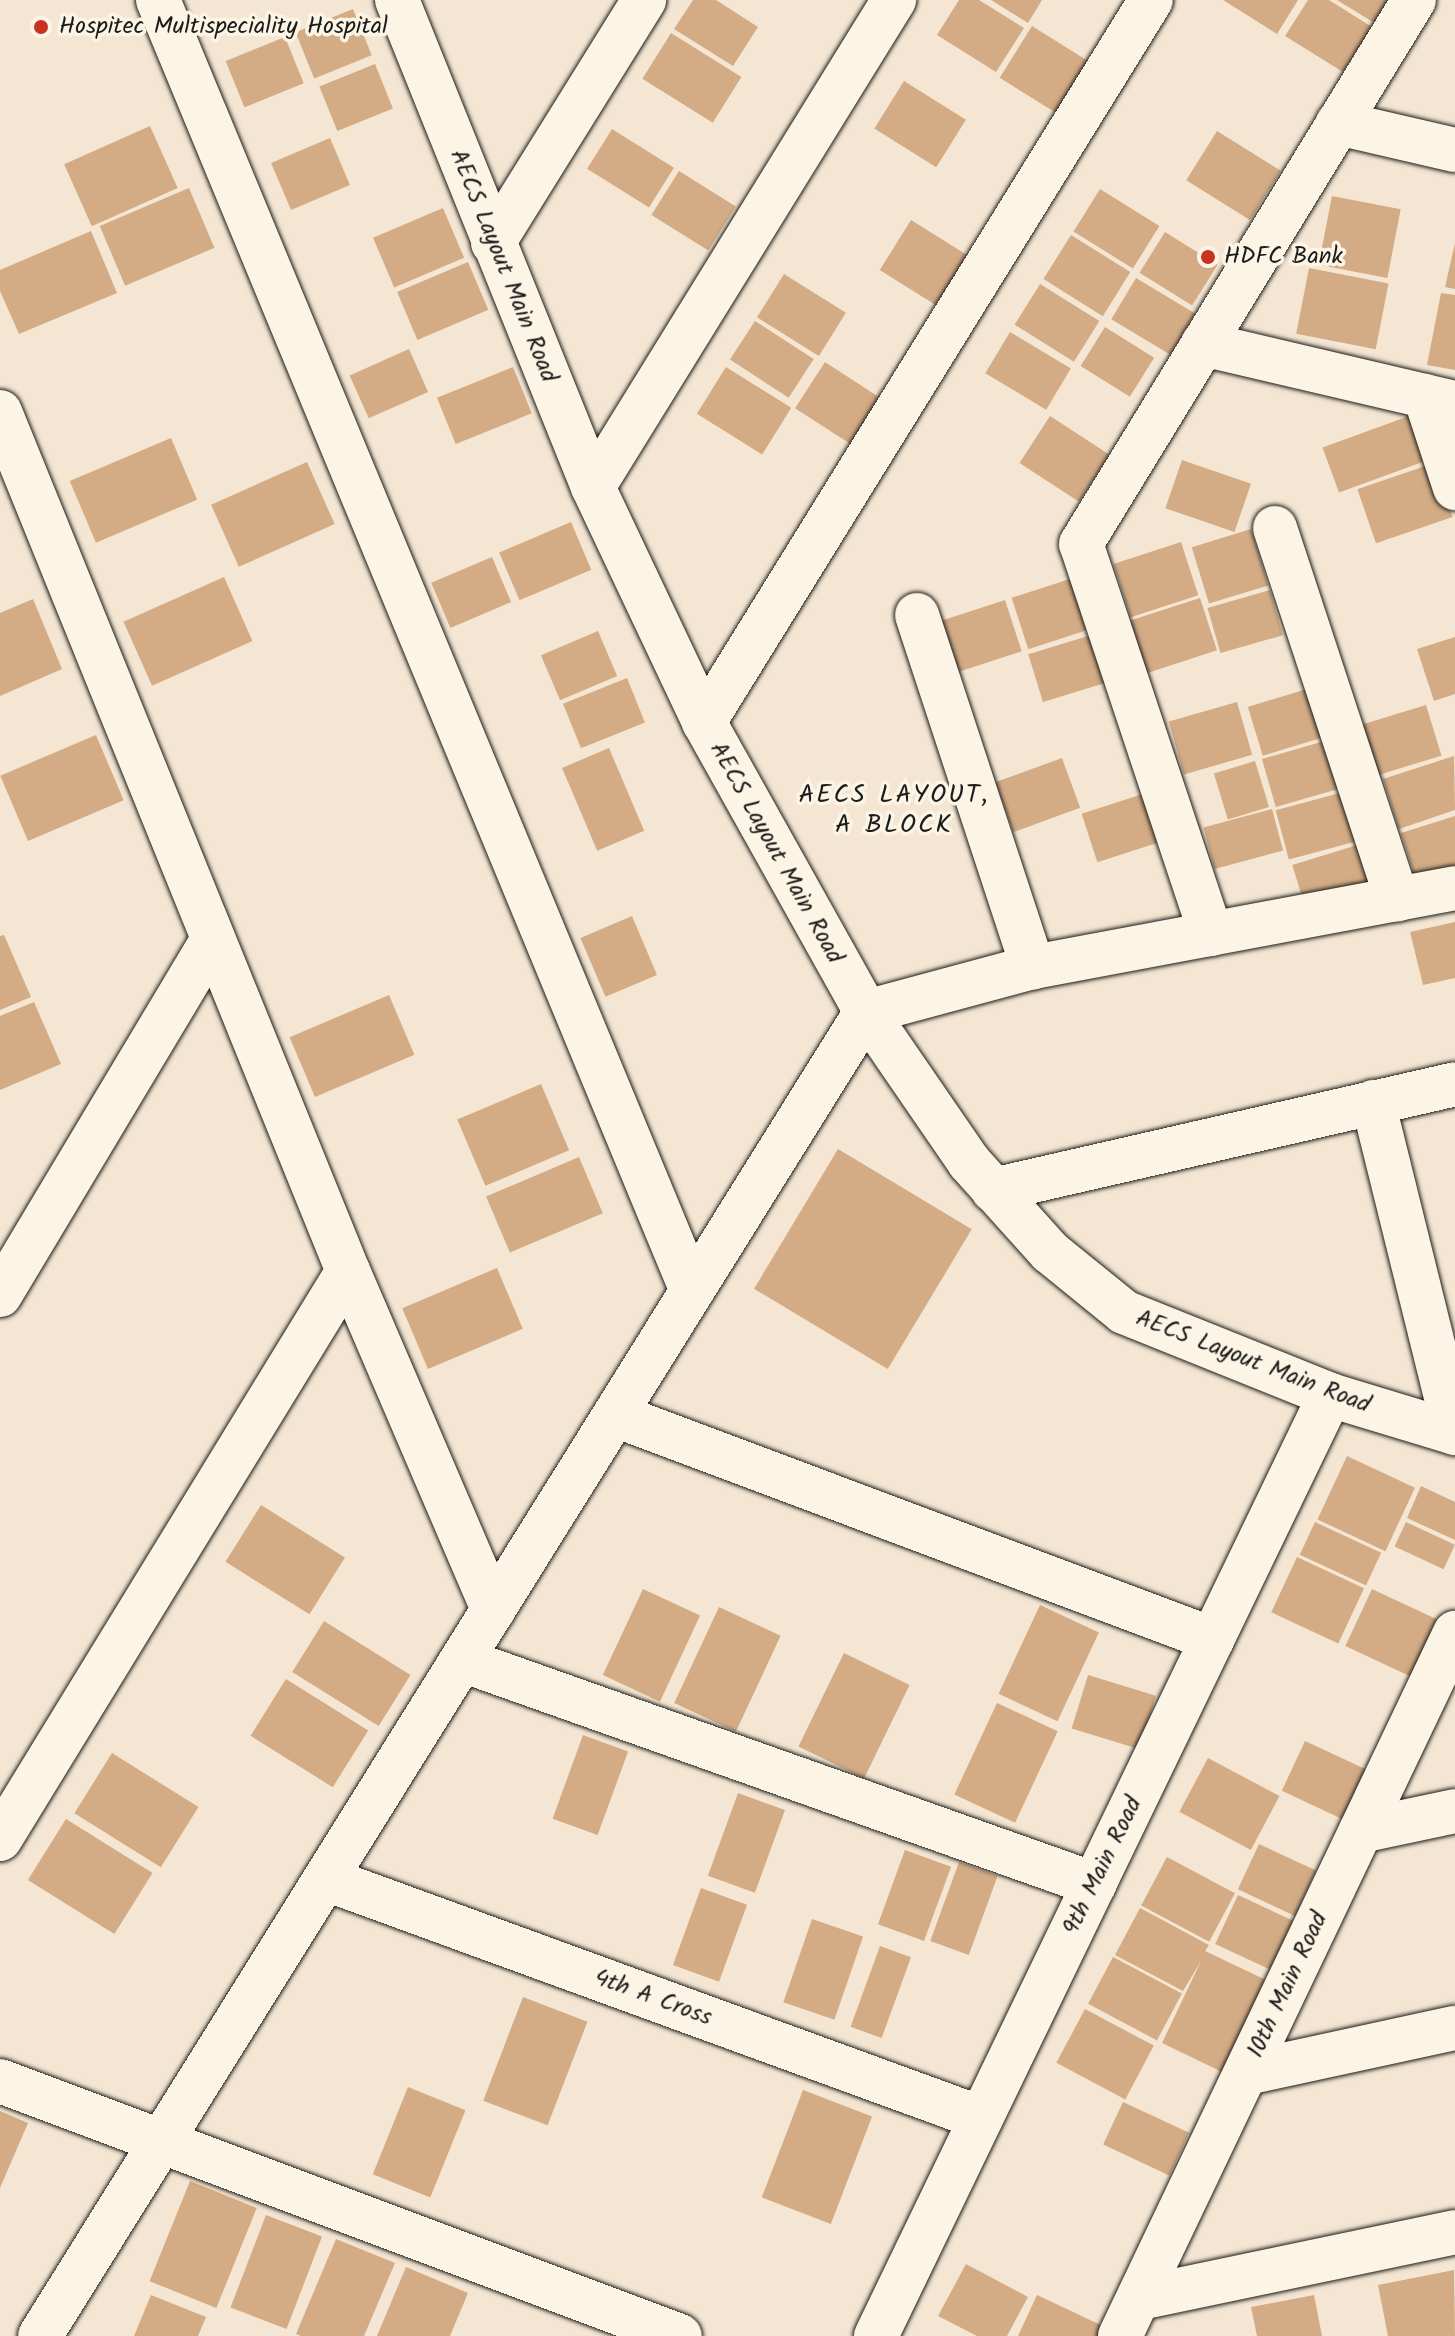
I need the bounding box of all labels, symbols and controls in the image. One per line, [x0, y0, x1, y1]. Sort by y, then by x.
place label: Hospitec Multispeciality Hospital [59, 13, 388, 41]
marker: Hospitec Multispeciality Hospital [30, 16, 52, 38]
street label: AECS Layout Main Road [443, 145, 563, 387]
place label: HDFC Bank [1224, 243, 1343, 271]
marker: HDFC Bank [1199, 248, 1217, 266]
street label: AECS Layout Main Road [703, 737, 849, 969]
district label: AECS LAYOUT, A BLOCK [798, 780, 990, 842]
street label: AECS Layout Main Road [1132, 1304, 1374, 1420]
street label: 9th Main Road [1057, 1792, 1149, 1940]
street label: 10th Main Road [1242, 1907, 1334, 2063]
street label: 4th A Cross [590, 1963, 716, 2033]

